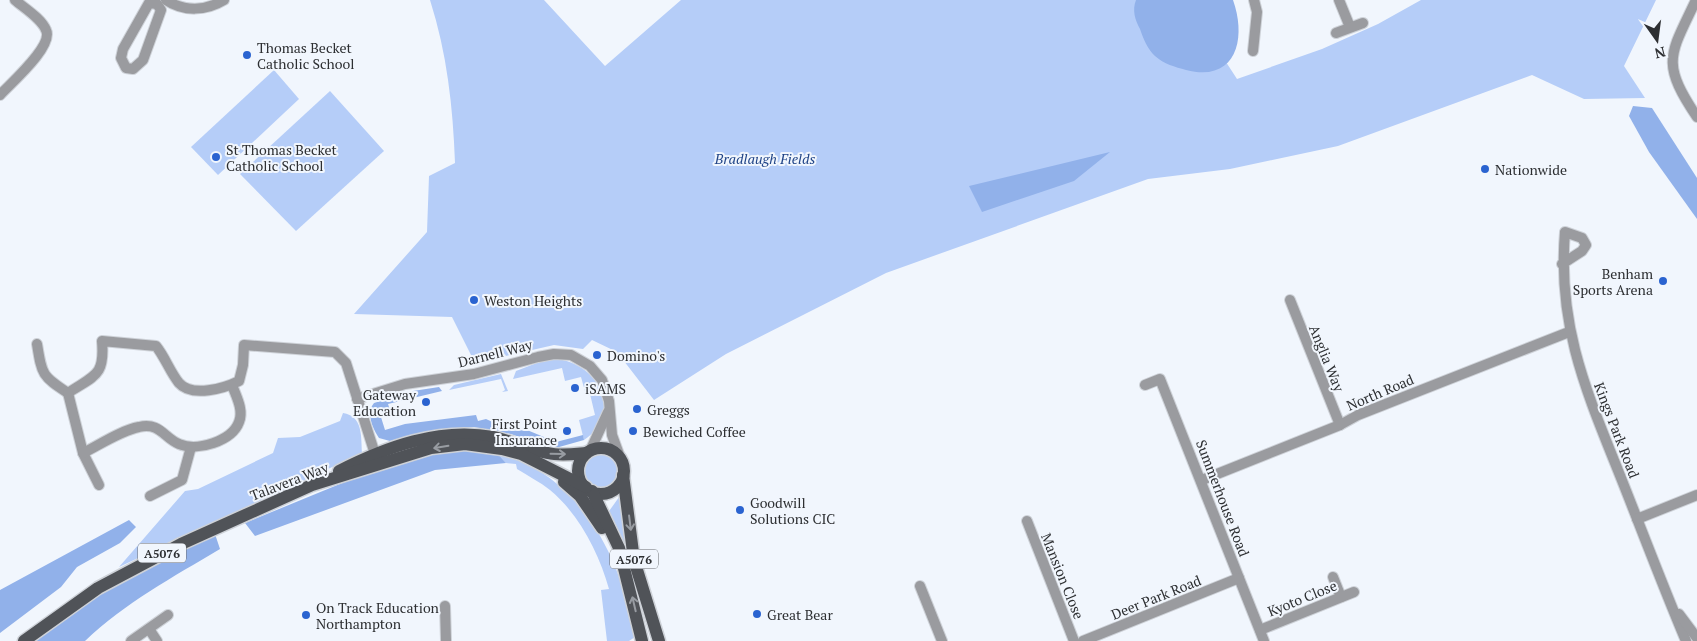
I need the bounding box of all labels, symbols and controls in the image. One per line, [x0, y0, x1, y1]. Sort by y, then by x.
north arrow [1632, 15, 1682, 65]
place label: Thomas Becket Catholic School [257, 38, 355, 73]
text: N [1652, 43, 1668, 64]
marker: Thomas Becket Catholic School [241, 49, 253, 61]
place label: St Thomas Becket Catholic School [226, 140, 338, 175]
park label: Bradlaugh Fields [714, 149, 815, 168]
marker: St Thomas Becket Catholic School [210, 151, 222, 163]
place label: Nationwide [1495, 160, 1567, 179]
marker: Nationwide [1479, 163, 1491, 175]
place label: Benham Sports Arena [1573, 264, 1653, 299]
marker: Benham Sports Arena [1657, 275, 1669, 287]
place label: Weston Heights [484, 291, 582, 310]
marker: Weston Heights [468, 294, 480, 306]
street label: Anglia Way [1305, 322, 1349, 395]
street label: Darnell Way [456, 334, 535, 371]
place label: Domino's [607, 346, 665, 365]
marker: Domino's [591, 349, 603, 361]
street label: North Road [1343, 369, 1417, 415]
place label: iSAMS [585, 379, 626, 398]
street label: Kings Park Road [1590, 379, 1644, 481]
marker: iSAMS [569, 382, 581, 394]
place label: Gateway Education [353, 385, 417, 420]
marker: Gateway Education [420, 396, 432, 408]
place label: Greggs [647, 400, 690, 419]
marker: Greggs [631, 403, 643, 415]
place label: First Point Insurance [492, 414, 558, 449]
place label: Bewiched Coffee [643, 422, 746, 441]
marker: First Point Insurance [561, 425, 573, 437]
marker: Bewiched Coffee [627, 425, 639, 437]
street label: Summerhouse Road [1192, 437, 1254, 559]
one-way arrow [434, 442, 450, 452]
one-way arrow [550, 449, 566, 459]
street label: Talavera Way [247, 457, 332, 505]
place label: Goodwill Solutions CIC [750, 493, 835, 528]
marker: Goodwill Solutions CIC [734, 504, 746, 516]
one-way arrow [625, 515, 635, 531]
street label: Mansion Close [1037, 530, 1089, 622]
road number: A5076 [138, 544, 186, 562]
road number: A5076 [610, 550, 658, 568]
street label: Deer Park Road [1108, 570, 1204, 624]
street label: Kyoto Close [1265, 576, 1339, 620]
one-way arrow [629, 596, 638, 612]
place label: On Track Education Northampton [316, 598, 440, 633]
place label: Great Bear [767, 605, 833, 624]
marker: Great Bear [751, 608, 763, 620]
marker: On Track Education Northampton [300, 609, 312, 621]

